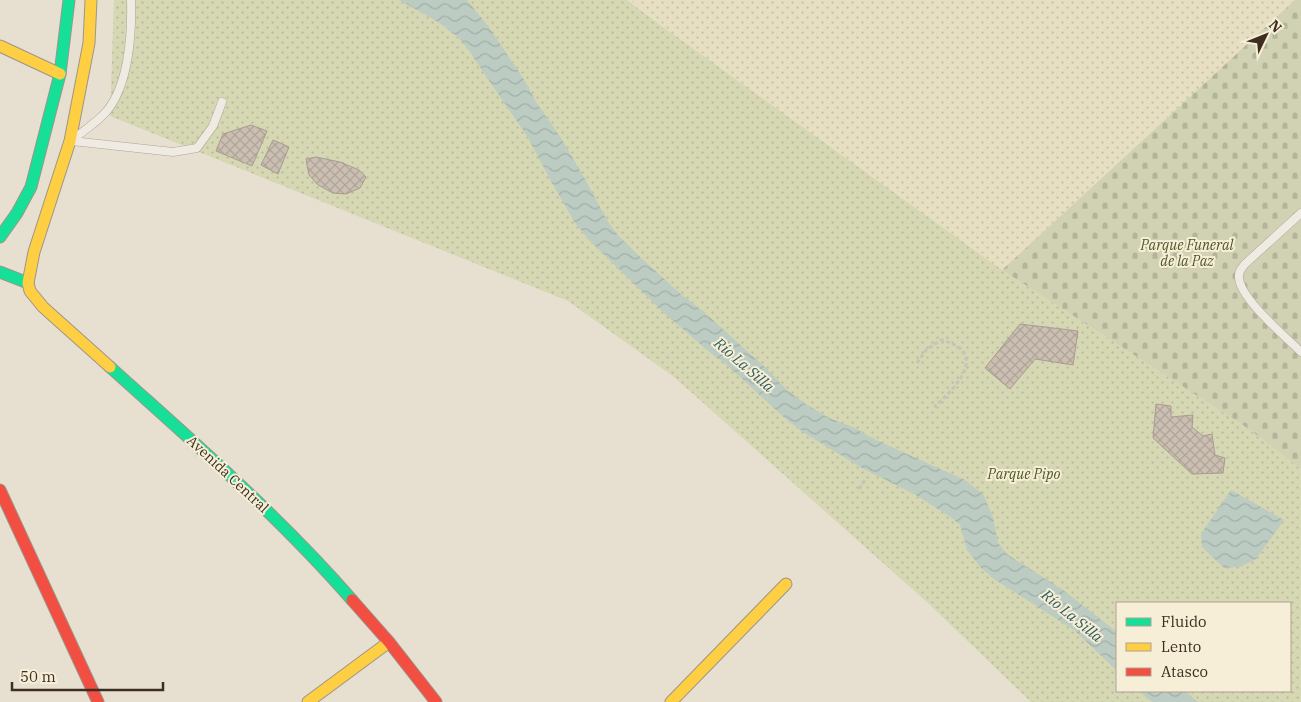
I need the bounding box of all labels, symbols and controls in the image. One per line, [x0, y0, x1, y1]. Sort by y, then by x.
north arrow [1241, 10, 1291, 60]
text: N [1265, 16, 1286, 36]
park label: Parque Funeral de la Paz [1140, 236, 1235, 270]
water label: Río La Silla [710, 333, 779, 396]
street label: Avenida Central [183, 432, 273, 516]
park label: Parque Pipo [987, 465, 1060, 483]
water label: Río La Silla [1037, 585, 1107, 647]
legend [1116, 602, 1291, 692]
text: Fluido [1161, 612, 1206, 631]
text: Lento [1161, 637, 1201, 656]
scale bar [12, 660, 164, 692]
text: Atasco [1161, 662, 1208, 681]
text: 50 m [20, 667, 56, 686]

